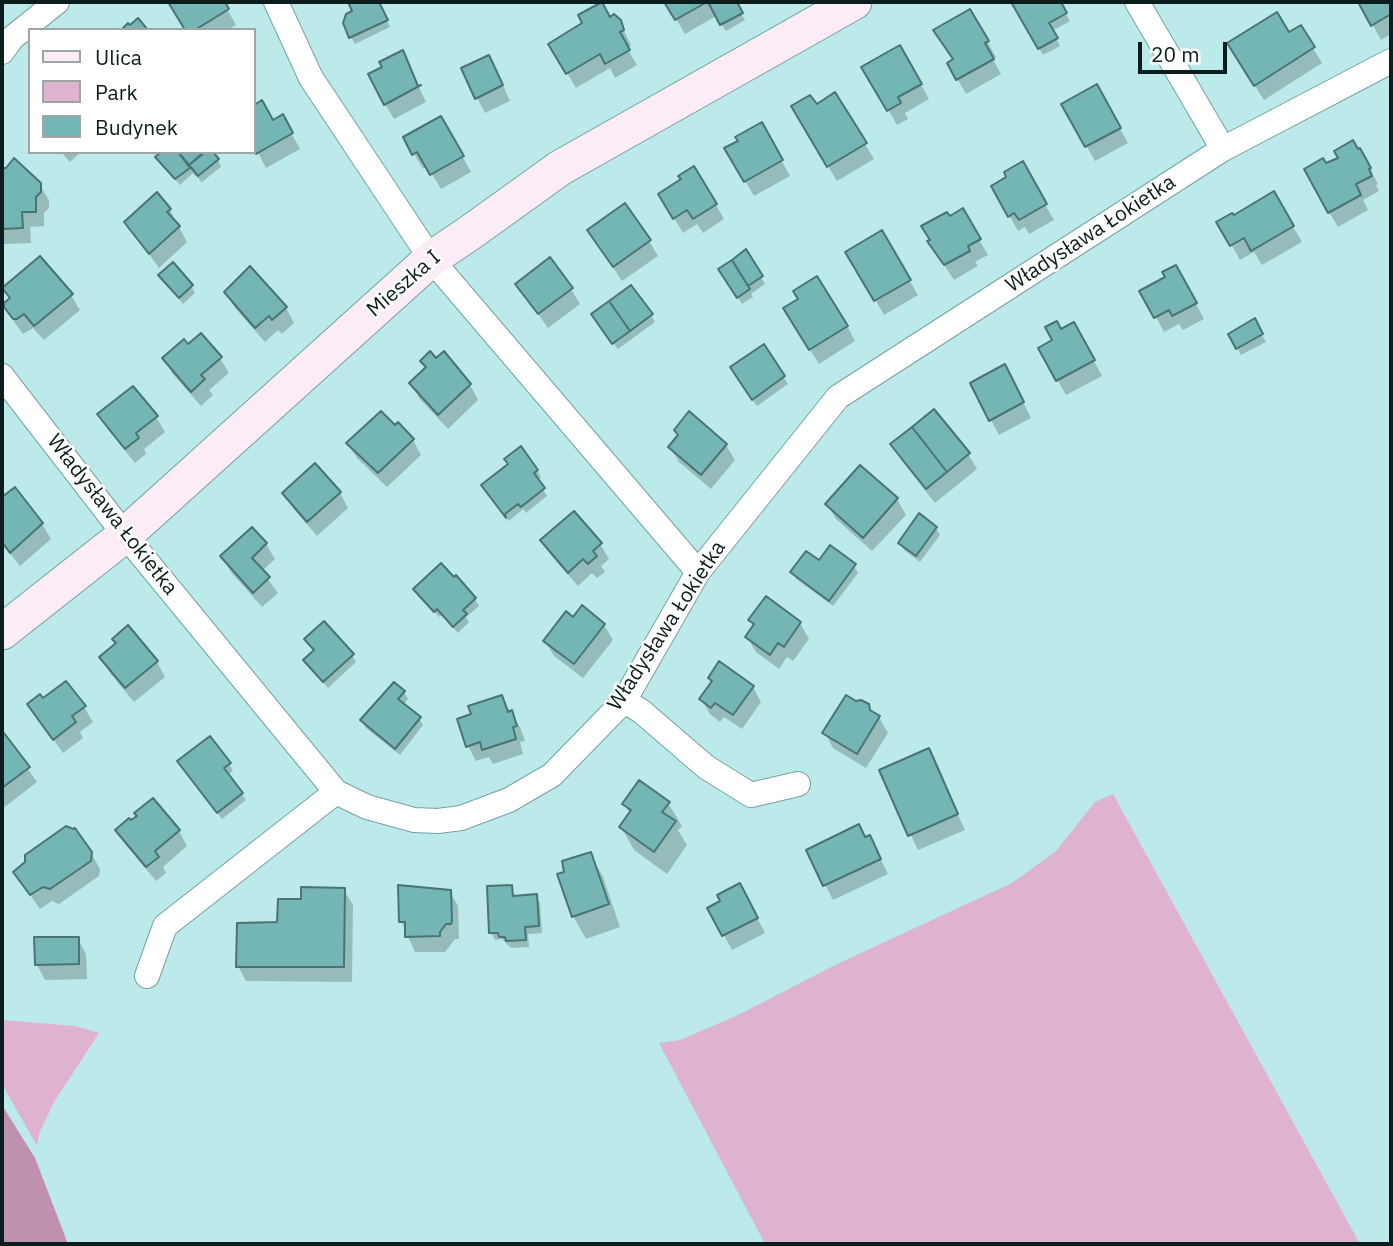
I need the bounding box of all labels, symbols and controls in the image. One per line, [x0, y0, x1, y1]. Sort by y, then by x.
legend [28, 28, 256, 154]
scale bar [1141, 28, 1230, 72]
text: 20 m [1151, 40, 1200, 68]
text: Ulica [95, 43, 142, 71]
text: Park [95, 78, 138, 106]
text: Budynek [95, 113, 178, 141]
street label: Władysława Łokietka [1001, 170, 1181, 298]
street label: Mieszka I [362, 245, 446, 323]
street label: Władysława Łokietka [41, 430, 183, 600]
street label: Władysława Łokietka [603, 536, 731, 716]

